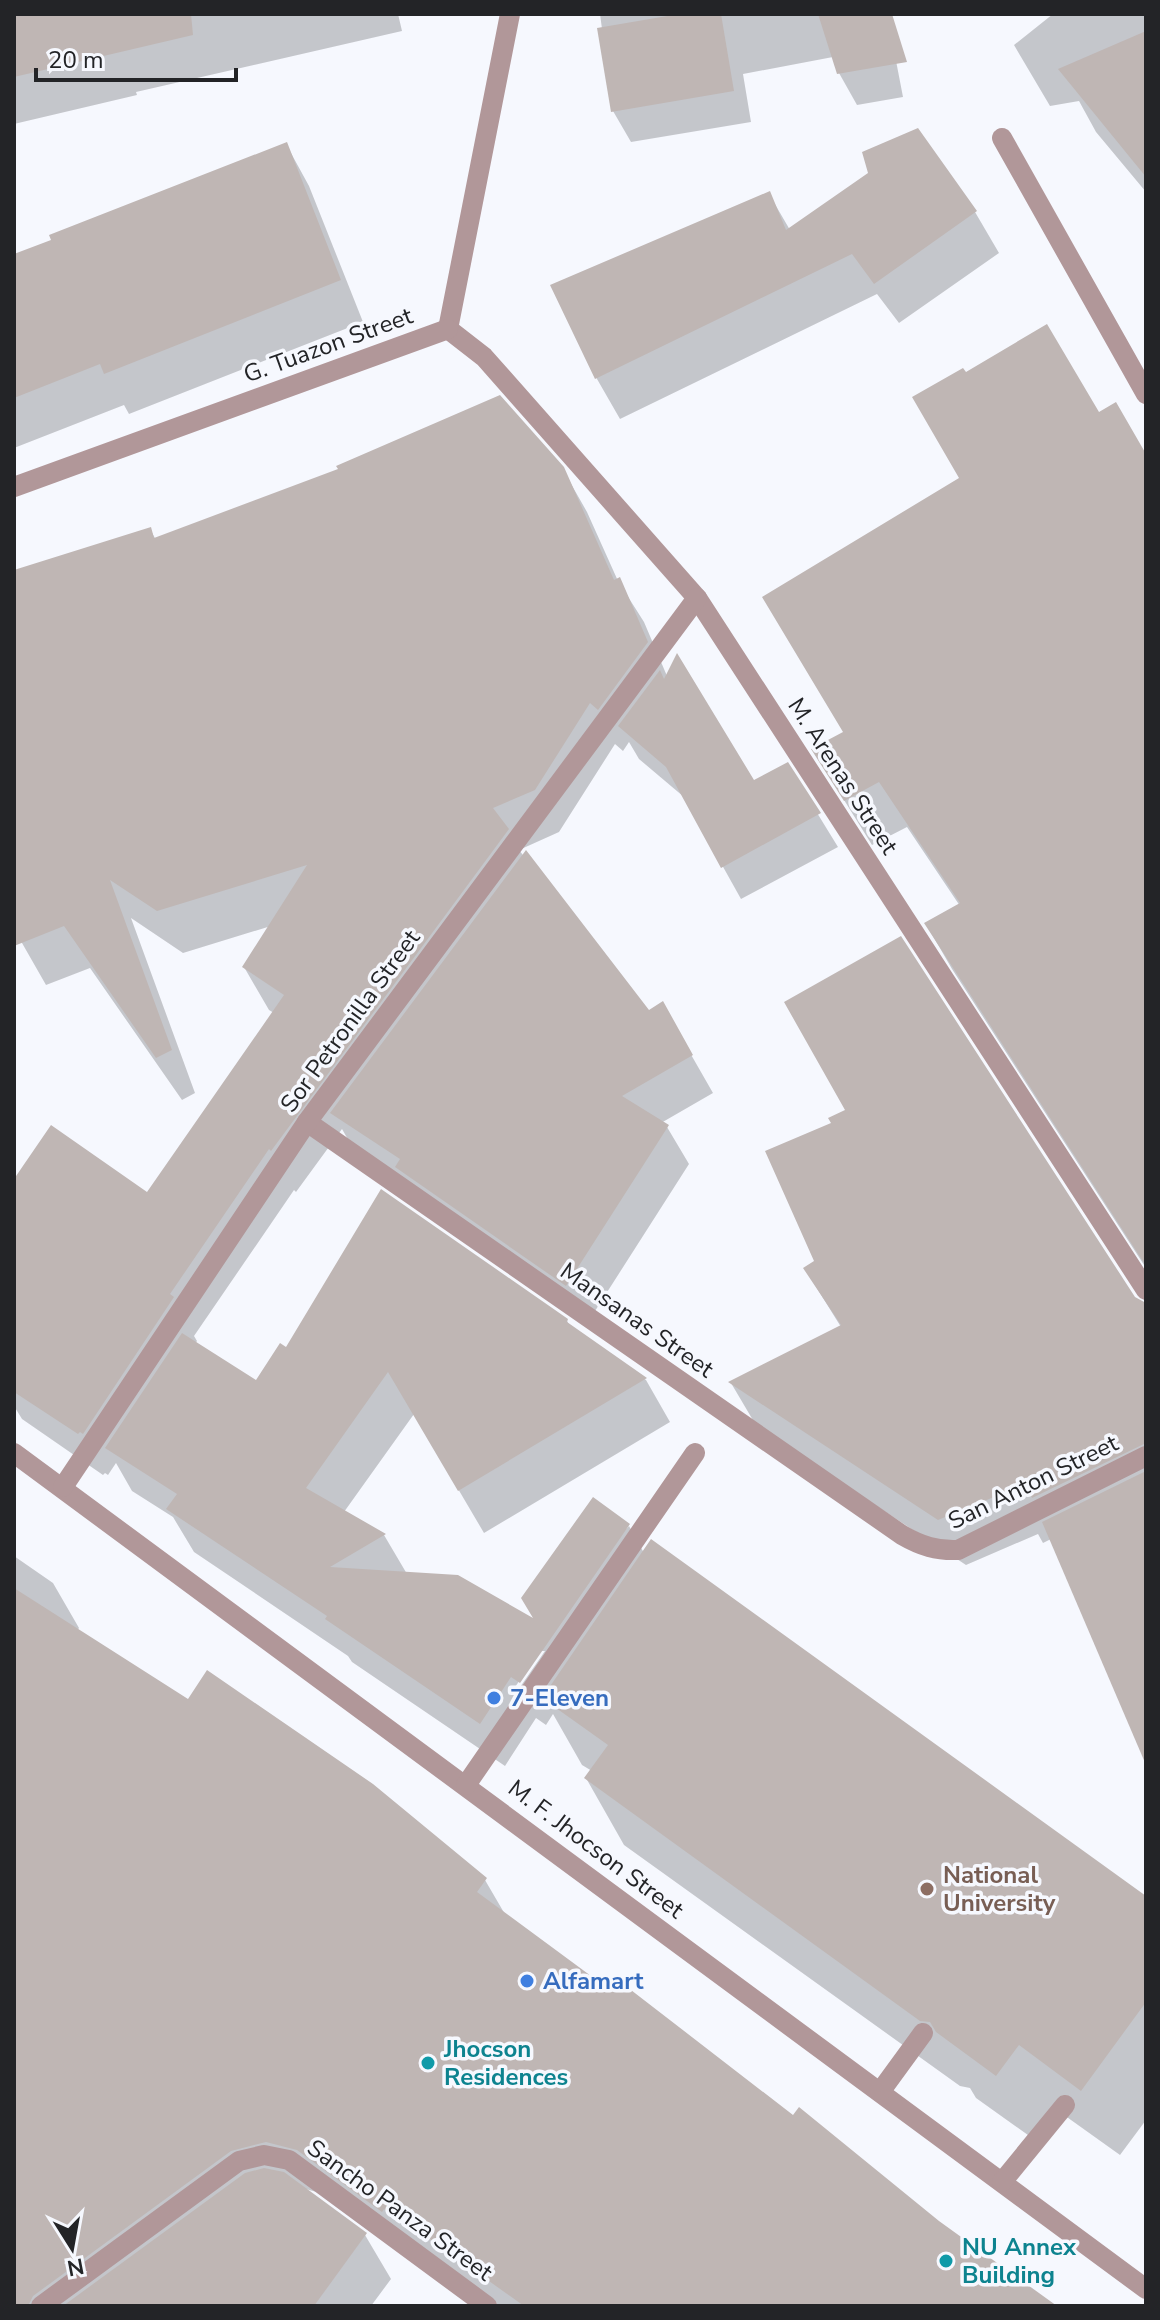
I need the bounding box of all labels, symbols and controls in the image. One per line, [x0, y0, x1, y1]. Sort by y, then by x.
scale bar [36, 32, 236, 82]
text: 20 m [48, 44, 104, 76]
street label: G. Tuazon Street [239, 299, 417, 390]
street label: M. Arenas Street [780, 692, 906, 861]
street label: Sor Petronilla Street [273, 923, 427, 1119]
street label: Mansanas Street [554, 1255, 721, 1385]
street label: San Anton Street [943, 1427, 1124, 1537]
place label: 7-Eleven [510, 1682, 609, 1714]
marker: 7-Eleven [485, 1689, 503, 1707]
street label: M. F. Jhocson Street [502, 1772, 691, 1926]
place label: National University [943, 1859, 1056, 1919]
marker: National University [918, 1880, 936, 1898]
place label: Alfamart [543, 1965, 644, 1997]
marker: Alfamart [518, 1972, 536, 1990]
place label: Jhocson Residences [443, 2033, 568, 2093]
marker: Jhocson Residences [419, 2054, 437, 2072]
street label: Sancho Panza Street [301, 2132, 500, 2288]
north arrow [32, 2208, 112, 2288]
place label: NU Annex Building [962, 2231, 1077, 2291]
text: N [65, 2250, 87, 2283]
marker: NU Annex Building [937, 2252, 955, 2270]

